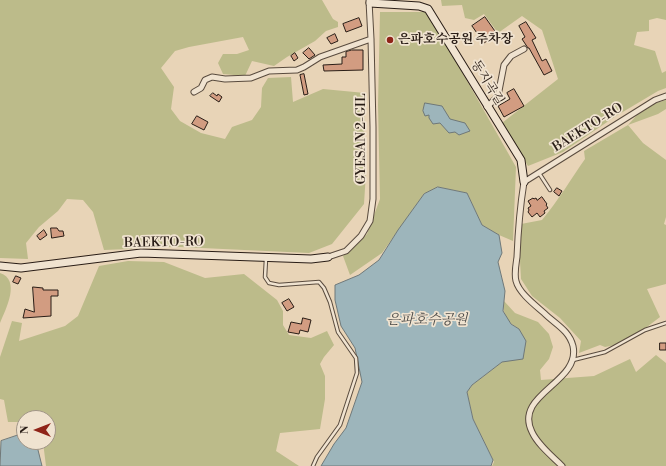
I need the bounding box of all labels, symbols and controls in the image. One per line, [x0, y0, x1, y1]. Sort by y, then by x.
place label: 은파호수공원 주차장 [398, 32, 513, 48]
marker: 은파호수공원 주차장 [385, 35, 395, 45]
street label: 동지곡길 [467, 58, 507, 108]
street label: GYESAN 2-GIL [354, 93, 370, 185]
street label: BAEKTO-RO [550, 100, 626, 156]
street label: BAEKTO-RO [124, 235, 204, 251]
water label: 은파호수공원 [386, 313, 468, 329]
north arrow [16, 410, 56, 450]
text: N [18, 426, 32, 434]

